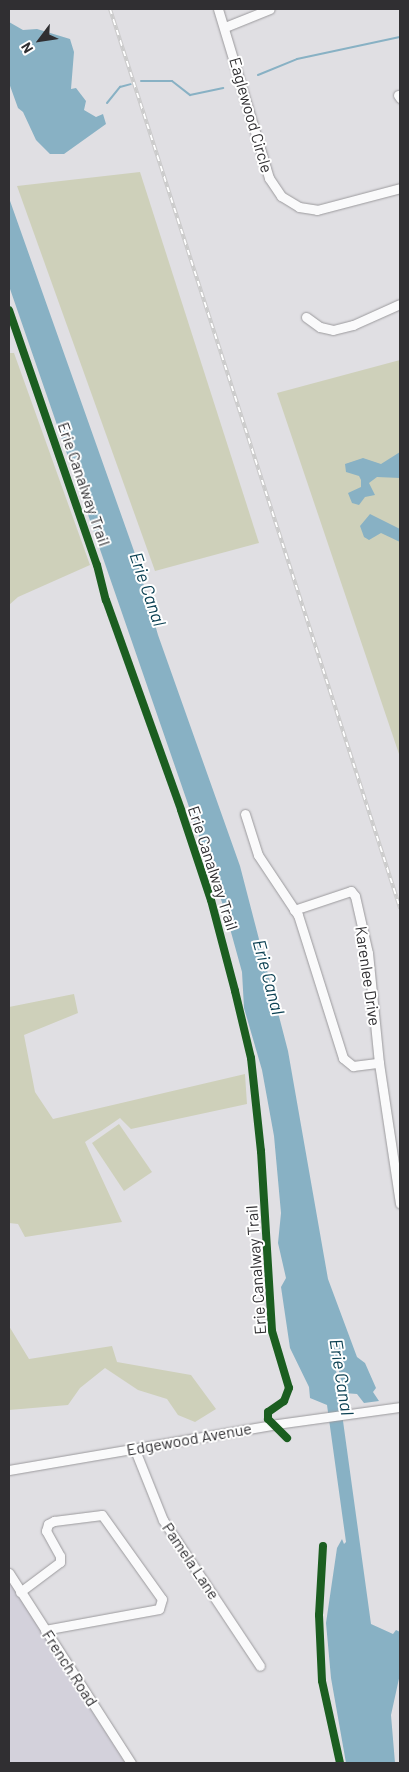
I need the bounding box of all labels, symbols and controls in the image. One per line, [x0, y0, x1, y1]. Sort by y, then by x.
north arrow [15, 15, 65, 65]
text: N [17, 40, 36, 56]
street label: Eaglewood Circle [225, 55, 277, 175]
street label: Erie Canalway Trail [54, 420, 114, 548]
water label: Erie Canal [125, 549, 171, 629]
street label: Erie Canalway Trail [184, 803, 242, 933]
street label: Karenlee Drive [352, 925, 384, 1027]
water label: Erie Canal [249, 937, 289, 1017]
street label: Erie Canalway Trail [242, 1205, 270, 1335]
water label: Erie Canal [325, 1337, 359, 1417]
street label: Edgewood Avenue [125, 1419, 253, 1459]
street label: Pamela Lane [158, 1519, 224, 1603]
street label: French Road [38, 1626, 102, 1710]

